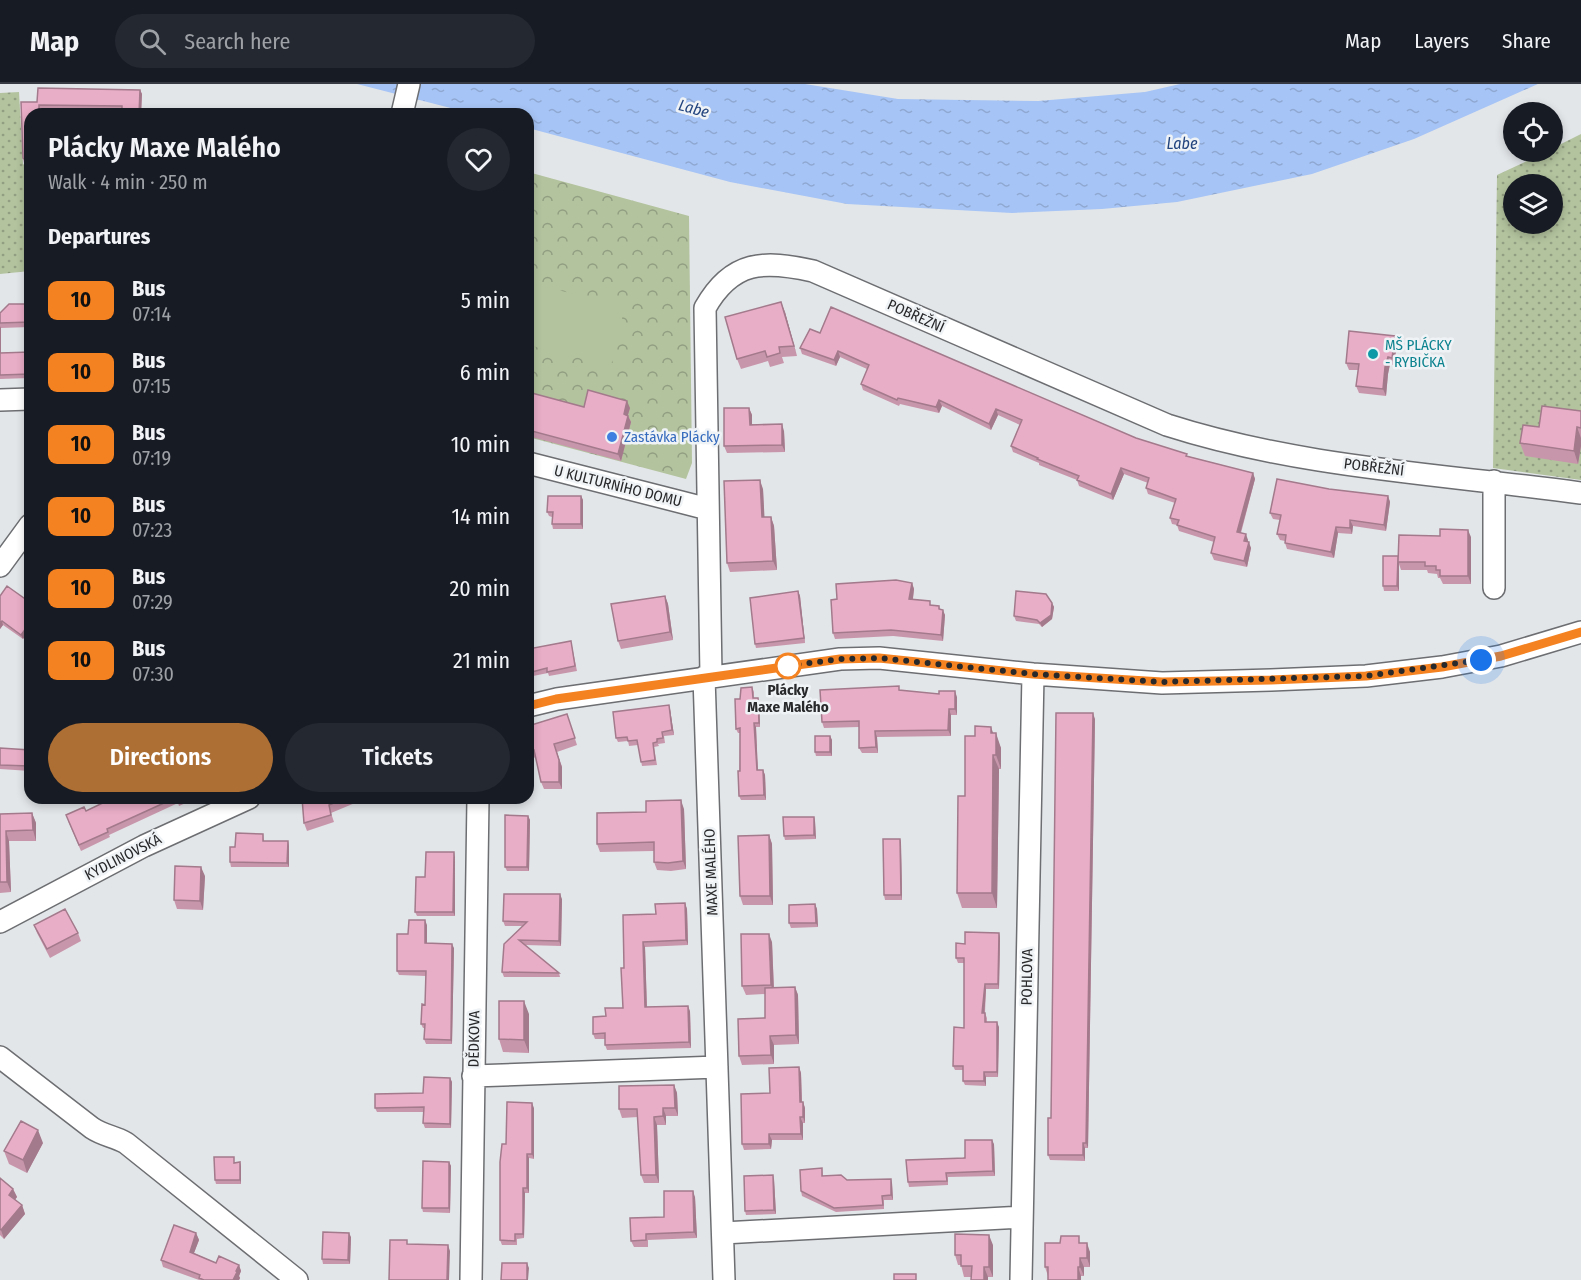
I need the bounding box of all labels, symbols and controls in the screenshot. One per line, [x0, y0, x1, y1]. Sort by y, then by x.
search box [115, 14, 535, 68]
text: Map [30, 25, 79, 58]
icon: search [136, 25, 169, 58]
text: Search here [184, 28, 290, 55]
text: Map [1345, 28, 1381, 54]
text: Layers [1414, 28, 1469, 54]
text: Share [1502, 28, 1551, 54]
water label: Labe [676, 95, 712, 122]
map controls [1503, 102, 1563, 234]
button: locate [1503, 102, 1563, 162]
button: heart [447, 128, 510, 191]
text: Plácky Maxe Malého [48, 131, 281, 164]
water label: Labe [1166, 134, 1198, 153]
text: Walk · 4 min · 250 m [48, 170, 208, 194]
button: layers [1503, 174, 1563, 234]
text: Departures [48, 223, 150, 250]
text: Bus [132, 275, 165, 302]
text: 10 [71, 287, 91, 313]
text: 5 min [461, 287, 510, 314]
street label: POBŘEŽNÍ [885, 295, 947, 337]
text: 07:14 [132, 302, 171, 326]
place label: MŠ PLÁCKY - RYBIČKA [1385, 336, 1452, 371]
text: Bus [132, 347, 165, 374]
marker: MŠ PLÁCKY - RYBIČKA [1366, 347, 1380, 361]
text: 10 [71, 359, 91, 385]
text: 6 min [460, 359, 510, 386]
text: 07:15 [132, 374, 171, 398]
text: Bus [132, 419, 165, 446]
place label: Zastávka Plácky [624, 428, 720, 446]
marker: Zastávka Plácky [605, 430, 619, 444]
text: 10 [71, 431, 91, 457]
text: 10 min [451, 431, 510, 458]
text: 07:19 [132, 446, 171, 470]
street label: POBŘEŽNÍ [1343, 454, 1405, 480]
street label: U KULTURNÍHO DOMU [552, 461, 684, 511]
text: Bus [132, 491, 165, 518]
text: 10 [71, 503, 91, 529]
text: 14 min [452, 503, 510, 530]
text: 07:23 [132, 518, 172, 542]
text: Bus [132, 563, 165, 590]
text: 10 [71, 575, 91, 601]
text: 20 min [450, 575, 510, 602]
text: 07:29 [132, 590, 173, 614]
text: Bus [132, 635, 165, 662]
your location [1466, 645, 1496, 675]
text: 10 [71, 647, 91, 673]
text: 21 min [453, 647, 510, 674]
marker: Plácky Maxe Malého [775, 653, 801, 679]
text: 07:30 [132, 662, 174, 686]
place label: Plácky Maxe Malého [747, 681, 829, 716]
button: Directions [48, 723, 273, 792]
button: Tickets [285, 723, 510, 792]
street label: MAXE MALÉHO [700, 828, 722, 916]
street label: KYDLINOVSKÁ [82, 830, 165, 884]
street label: POHLOVA [1018, 948, 1036, 1006]
street label: DĚDKOVA [465, 1010, 483, 1068]

